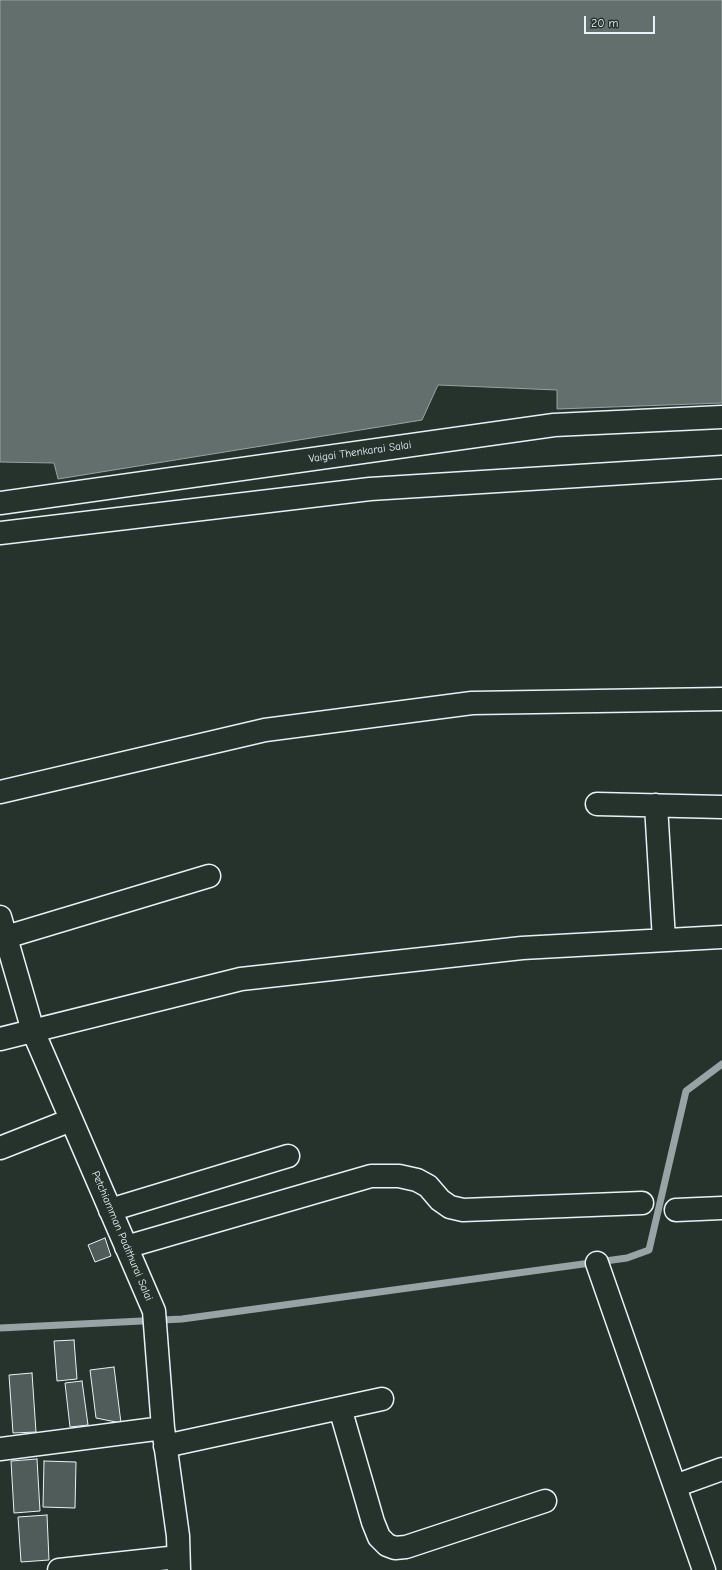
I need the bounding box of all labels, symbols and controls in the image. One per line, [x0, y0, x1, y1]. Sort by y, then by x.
scale bar [586, 8, 657, 34]
text: 20 m [591, 16, 619, 30]
street label: Vaigai Thenkarai Salai [308, 438, 412, 466]
street label: Petchiamman Padithurai Salai [89, 1169, 155, 1303]

